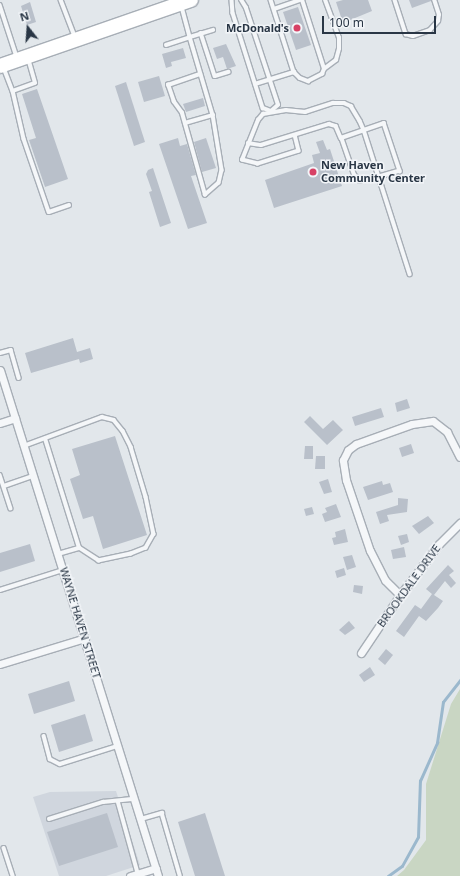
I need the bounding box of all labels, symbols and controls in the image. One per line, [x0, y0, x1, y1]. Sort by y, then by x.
north arrow [8, 8, 48, 48]
text: N [18, 8, 31, 25]
scale bar [324, 8, 438, 34]
text: 100 m [329, 14, 364, 31]
place label: McDonald's [226, 21, 289, 35]
marker: McDonald's [292, 23, 302, 33]
place label: New Haven Community Center [321, 159, 425, 185]
marker: New Haven Community Center [308, 167, 318, 177]
street label: BROOKDALE DRIVE [375, 542, 443, 630]
street label: WAYNE HAVEN STREET [57, 566, 103, 680]

